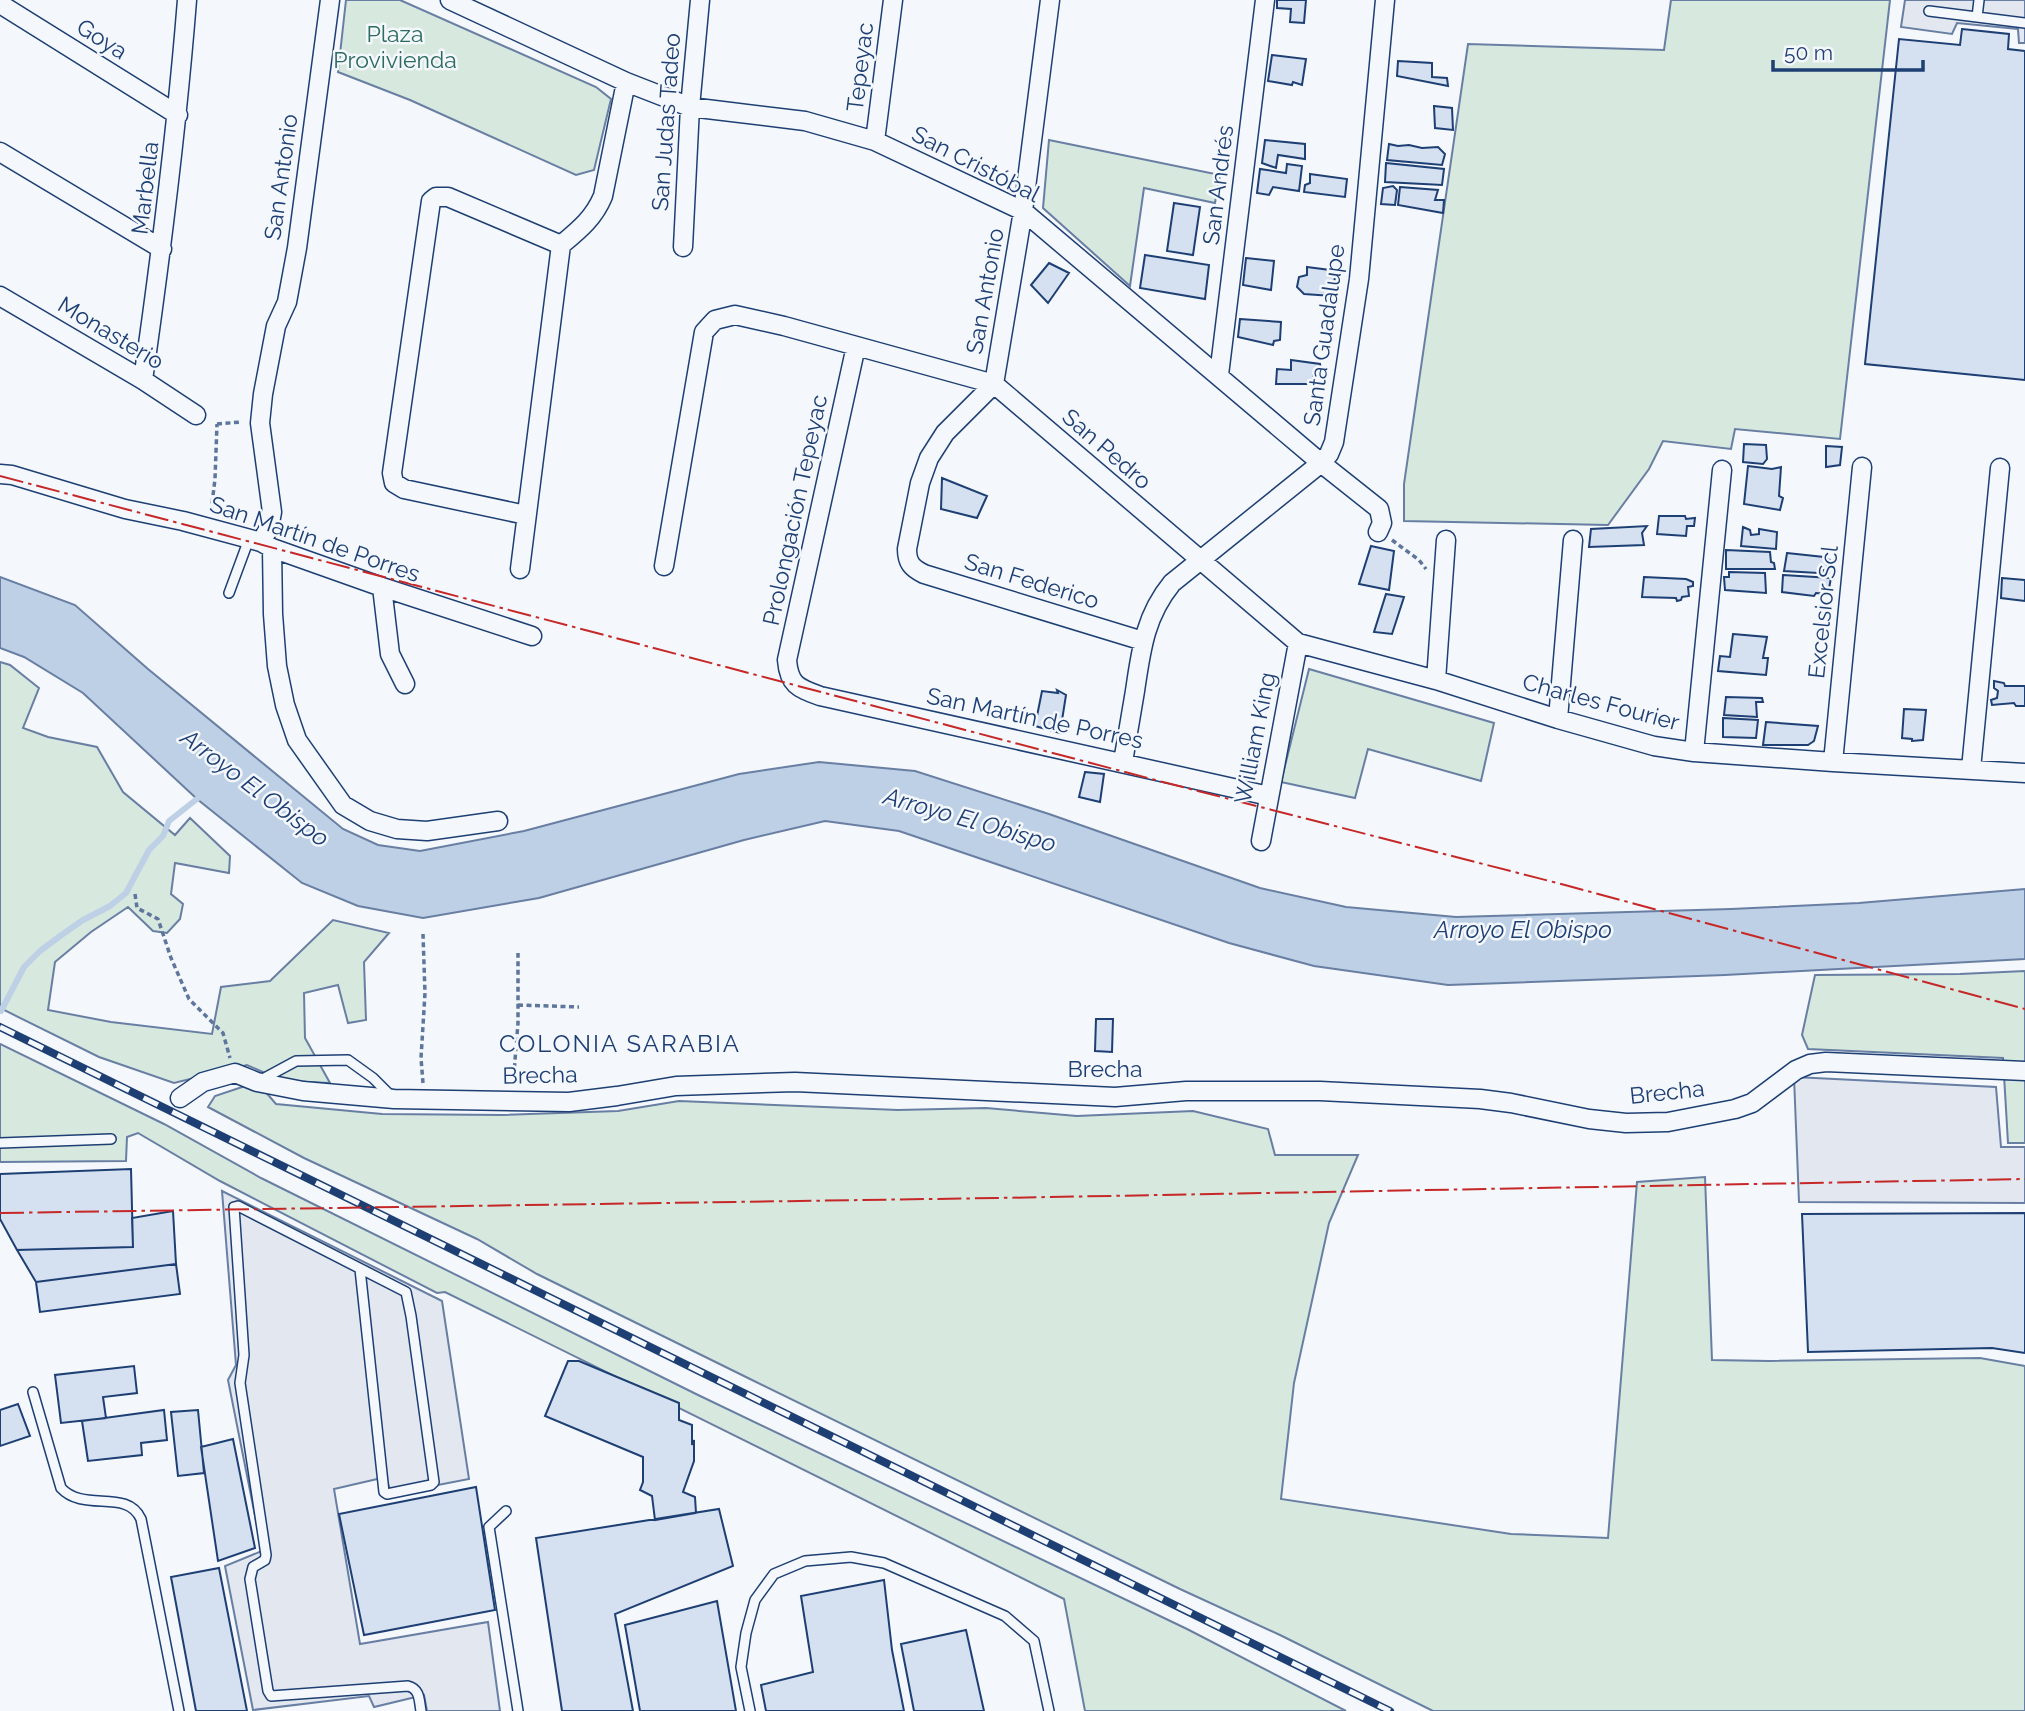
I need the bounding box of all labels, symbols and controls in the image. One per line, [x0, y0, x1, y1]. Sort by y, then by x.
street label: Goya [72, 13, 132, 64]
park label: Plaza Provivienda [333, 20, 457, 73]
street label: Tepeyac [841, 21, 878, 113]
scale bar [1773, 28, 1924, 72]
street label: San Judas Tadeo [646, 32, 685, 212]
text: 50 m [1784, 40, 1833, 65]
street label: San Antonio [258, 112, 303, 242]
street label: San Cristóbal [908, 120, 1045, 208]
street label: San Andrés [1197, 123, 1238, 246]
street label: Marbella [125, 140, 164, 236]
street label: San Antonio [960, 226, 1009, 356]
street label: Santa Guadalupe [1297, 242, 1350, 427]
street label: Monasterio [54, 290, 169, 375]
street label: Prolongación Tepeyac [757, 392, 832, 628]
street label: San Pedro [1057, 403, 1157, 495]
street label: San Martín de Porres [207, 490, 424, 587]
street label: Excelsior Scl [1802, 543, 1843, 680]
street label: San Federico [962, 547, 1103, 614]
street label: Charles Fourier [1520, 668, 1683, 735]
street label: William King [1229, 670, 1281, 806]
street label: San Martín de Porres [925, 681, 1146, 754]
water label: Arroyo El Obispo [174, 721, 335, 853]
water label: Arroyo El Obispo [879, 781, 1060, 858]
water label: Arroyo El Obispo [1432, 915, 1612, 944]
district label: COLONIA SARABIA [499, 1029, 741, 1058]
street label: Brecha [1067, 1055, 1143, 1082]
street label: Brecha [502, 1060, 578, 1089]
street label: Brecha [1628, 1074, 1706, 1109]

